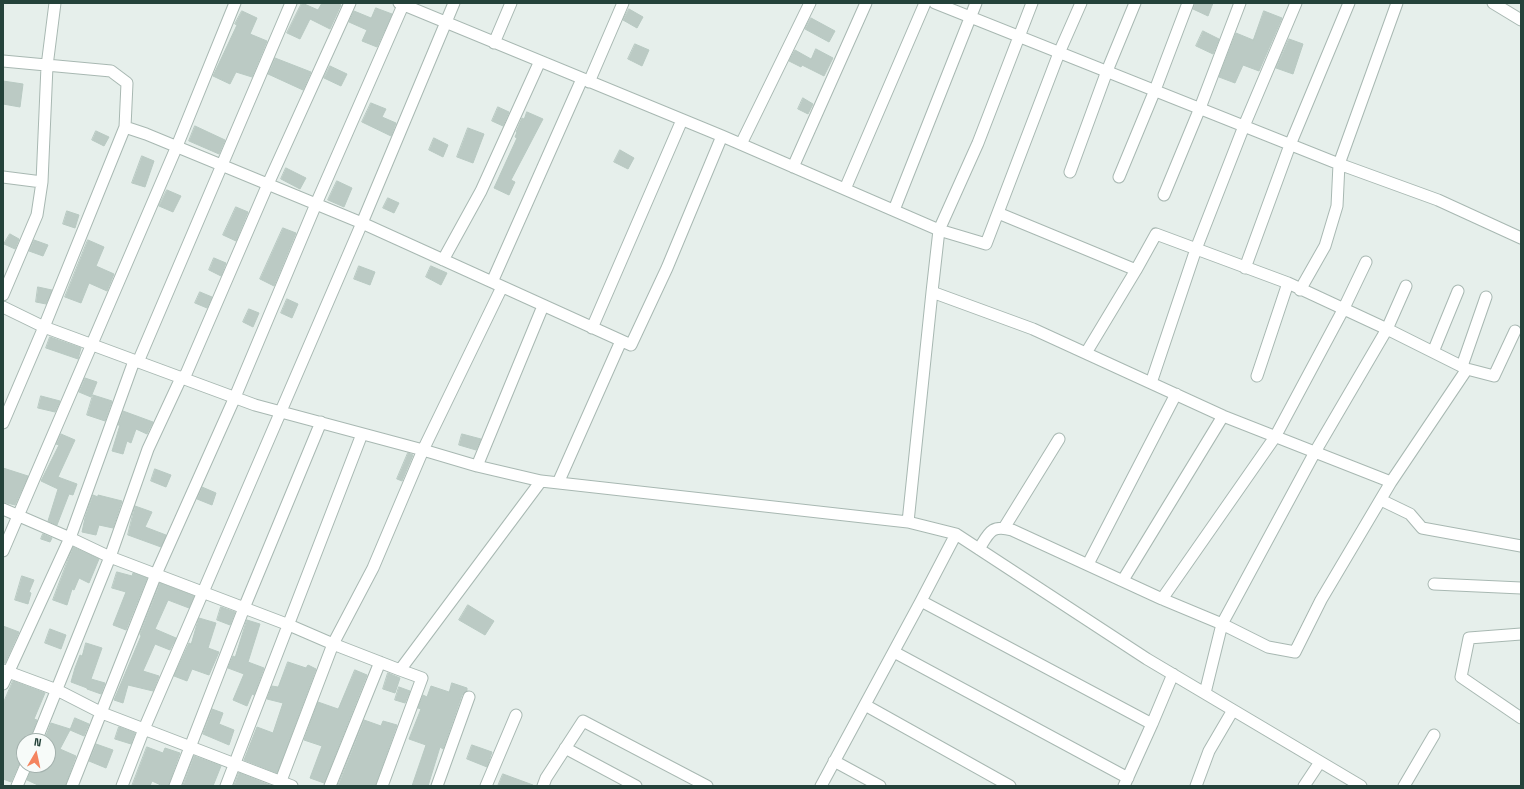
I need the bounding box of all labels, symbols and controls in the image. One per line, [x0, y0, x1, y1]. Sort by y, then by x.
north arrow [16, 733, 56, 773]
text: N [33, 735, 42, 750]

